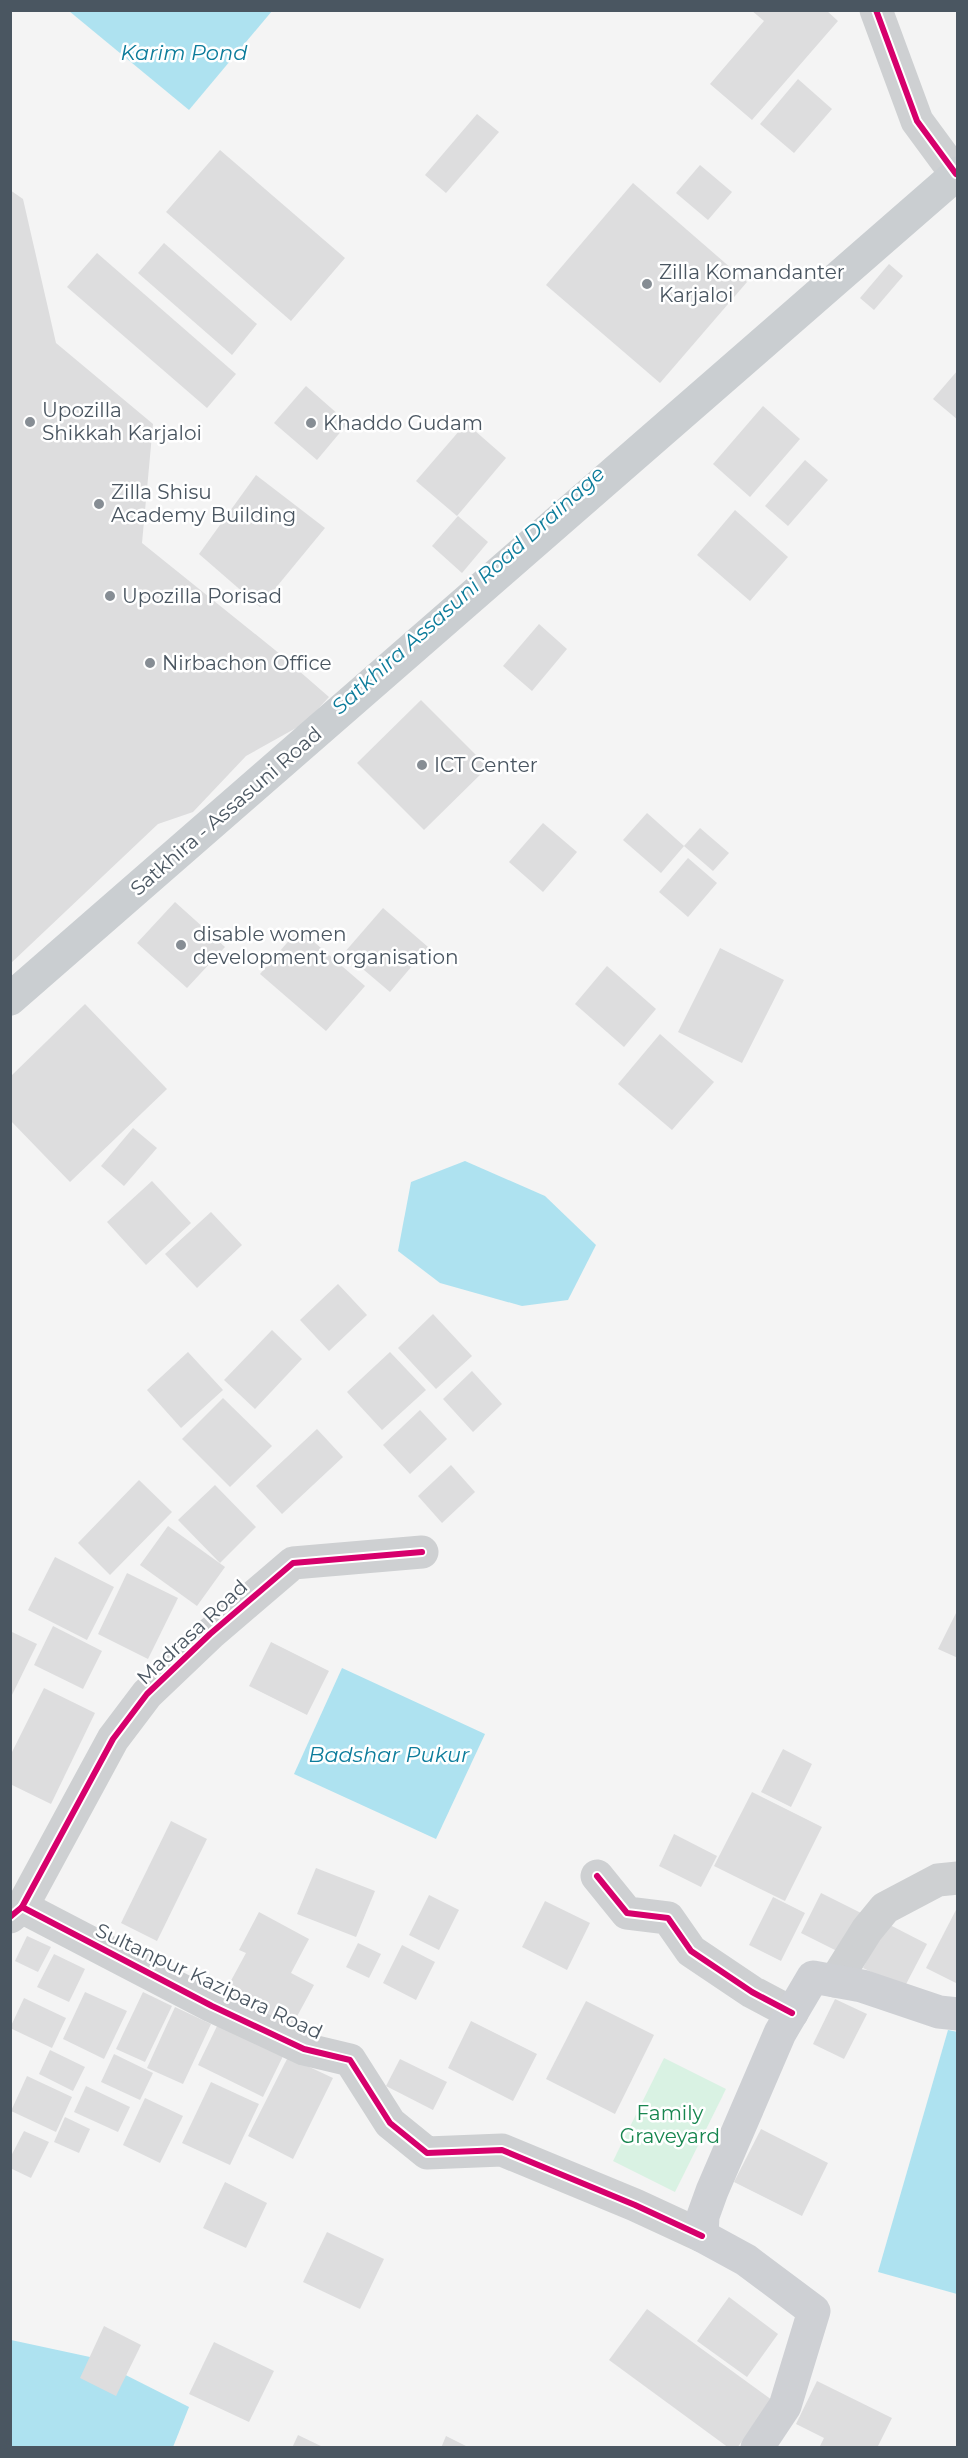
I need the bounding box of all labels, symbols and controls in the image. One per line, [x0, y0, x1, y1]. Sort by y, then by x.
water label: Karim Pond [121, 40, 248, 65]
place label: Zilla Komandanter Karjaloi [659, 260, 845, 307]
marker: Zilla Komandanter Karjaloi [640, 277, 654, 291]
place label: Upozilla Shikkah Karjaloi [42, 398, 202, 445]
place label: Khaddo Gudam [323, 411, 483, 435]
marker: Upozilla Shikkah Karjaloi [23, 415, 37, 429]
marker: Khaddo Gudam [304, 416, 318, 430]
water label: Satkhira Assasuni Road Drainage [326, 461, 610, 719]
place label: Zilla Shisu Academy Building [111, 480, 296, 527]
marker: Zilla Shisu Academy Building [92, 497, 106, 511]
place label: Upozilla Porisad [122, 584, 282, 608]
marker: Upozilla Porisad [103, 589, 117, 603]
place label: Nirbachon Office [162, 651, 332, 675]
marker: Nirbachon Office [143, 656, 157, 670]
street label: Satkhira - Assasuni Road [126, 721, 326, 901]
place label: ICT Center [434, 753, 538, 777]
marker: ICT Center [415, 758, 429, 772]
place label: disable women development organisation [193, 922, 459, 969]
marker: disable women development organisation [174, 938, 188, 952]
street label: Madrasa Road [132, 1575, 252, 1689]
water label: Badshar Pukur [309, 1742, 470, 1767]
street label: Sultanpur Kazipara Road [92, 1918, 326, 2044]
park label: Family Graveyard [620, 2101, 720, 2148]

